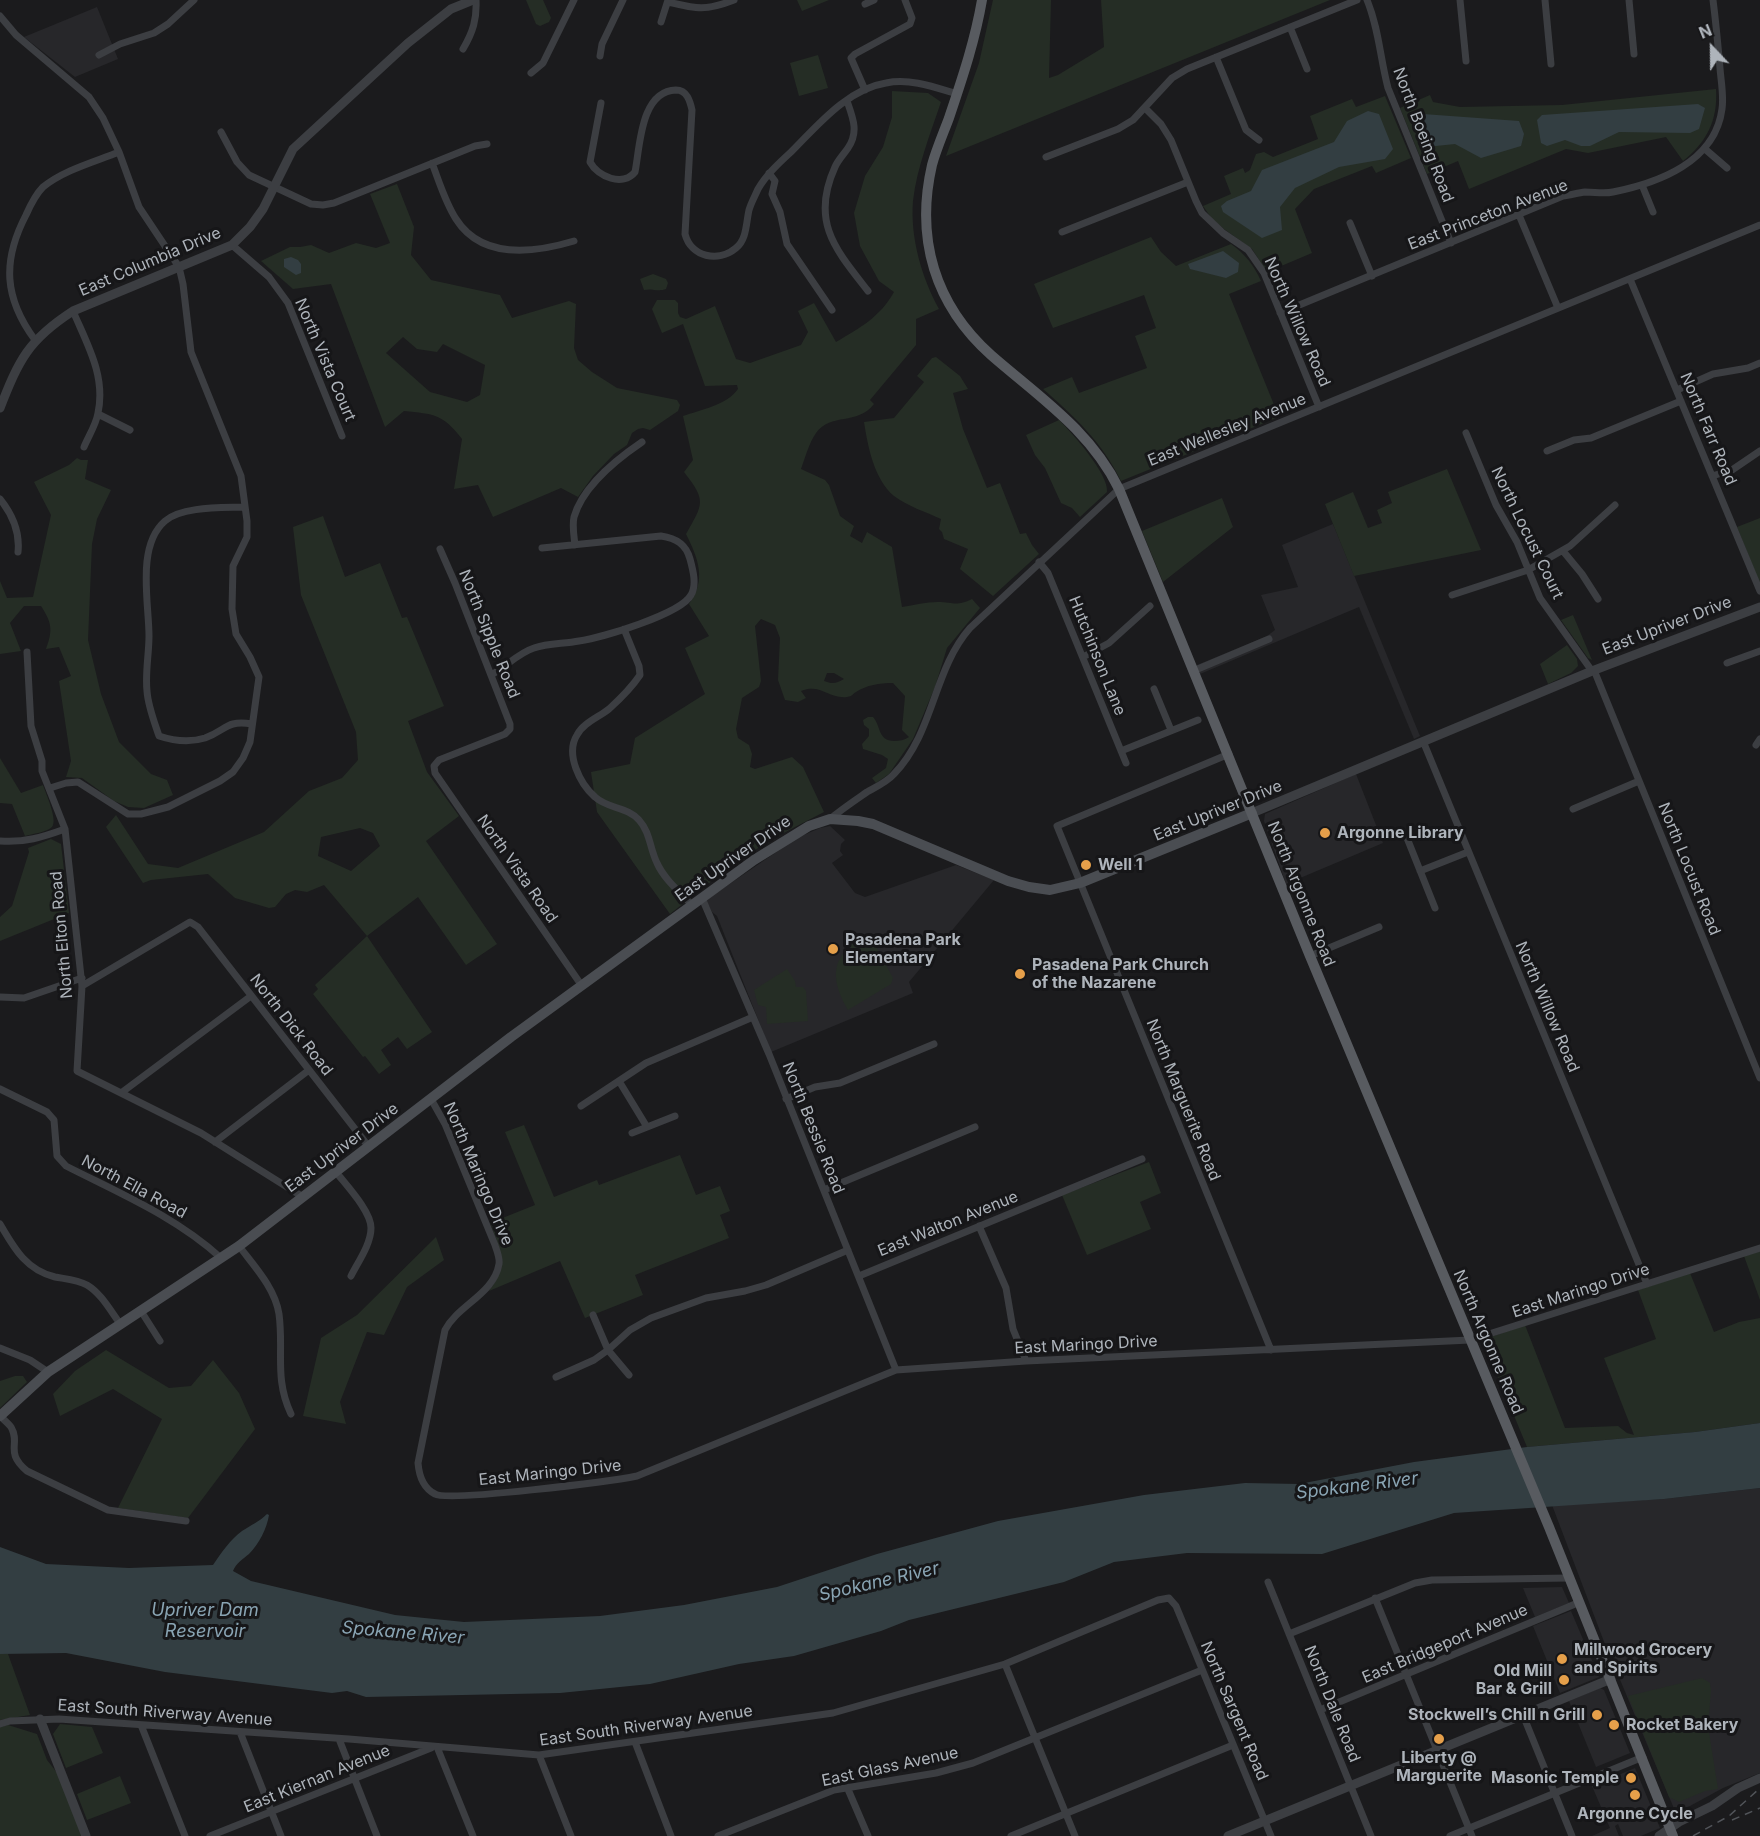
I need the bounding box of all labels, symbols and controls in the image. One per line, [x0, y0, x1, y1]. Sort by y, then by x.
north arrow [1682, 18, 1742, 78]
text: N [1696, 20, 1715, 43]
street label: North Boeing Road [1388, 65, 1458, 205]
street label: East Princeton Avenue [1405, 176, 1571, 254]
street label: East Columbia Drive [76, 223, 224, 301]
street label: North Willow Road [1260, 254, 1334, 390]
street label: North Vista Court [290, 296, 360, 424]
street label: North Farr Road [1676, 370, 1740, 488]
street label: East Wellesley Avenue [1145, 389, 1309, 471]
street label: North Locust Court [1487, 464, 1567, 602]
street label: North Sipple Road [454, 567, 524, 701]
street label: Hutchinson Lane [1064, 593, 1130, 719]
street label: East Upriver Drive [1600, 593, 1734, 659]
street label: East Upriver Drive [1151, 776, 1285, 846]
street label: North Locust Road [1654, 800, 1724, 938]
street label: North Vista Road [472, 811, 562, 927]
street label: East Upriver Drive [671, 812, 795, 906]
street label: North Argonne Road [1263, 819, 1339, 969]
place label: Argonne Library [1337, 823, 1464, 843]
marker: Argonne Library [1318, 826, 1332, 840]
place label: Well 1 [1098, 855, 1143, 875]
marker: Well 1 [1079, 858, 1093, 872]
street label: North Elton Road [47, 870, 77, 1000]
place label: Pasadena Park Elementary [845, 930, 961, 968]
street label: North Willow Road [1511, 939, 1583, 1075]
marker: Pasadena Park Elementary [826, 942, 840, 956]
place label: Pasadena Park Church of the Nazarene [1032, 955, 1209, 993]
marker: Pasadena Park Church of the Nazarene [1013, 967, 1027, 981]
street label: North Dick Road [245, 970, 337, 1080]
street label: North Marguerite Road [1142, 1016, 1224, 1184]
street label: North Bessie Road [778, 1059, 848, 1197]
street label: East Upriver Drive [282, 1099, 402, 1197]
street label: North Maringo Drive [439, 1099, 517, 1249]
street label: North Ella Road [78, 1151, 190, 1223]
street label: East Walton Avenue [875, 1187, 1021, 1261]
street label: East Maringo Drive [1510, 1260, 1652, 1322]
street label: North Argonne Road [1449, 1267, 1527, 1417]
street label: East Maringo Drive [1014, 1332, 1158, 1358]
street label: East Maringo Drive [478, 1456, 622, 1490]
water label: Spokane River [1295, 1468, 1419, 1504]
water label: Spokane River [817, 1558, 941, 1606]
water label: Upriver Dam Reservoir [151, 1600, 259, 1642]
street label: East Bridgeport Avenue [1359, 1600, 1531, 1688]
water label: Spokane River [341, 1617, 465, 1649]
street label: North Sargent Road [1196, 1639, 1272, 1783]
place label: Millwood Grocery and Spirits [1574, 1640, 1712, 1678]
street label: North Dale Road [1300, 1643, 1364, 1765]
marker: Millwood Grocery and Spirits [1555, 1652, 1569, 1666]
place label: Old Mill Bar & Grill [1476, 1661, 1552, 1699]
marker: Old Mill Bar & Grill [1557, 1673, 1571, 1687]
street label: East South Riverway Avenue [57, 1696, 273, 1730]
street label: East South Riverway Avenue [538, 1702, 754, 1750]
place label: Stockwell’s Chill n Grill [1408, 1705, 1585, 1725]
marker: Stockwell’s Chill n Grill [1590, 1708, 1604, 1722]
place label: Rocket Bakery [1626, 1715, 1738, 1735]
marker: Rocket Bakery [1607, 1718, 1621, 1732]
marker: Liberty @ Marguerite [1432, 1732, 1446, 1746]
street label: East Kiernan Avenue [241, 1741, 393, 1817]
street label: East Glass Avenue [820, 1743, 960, 1791]
place label: Liberty @ Marguerite [1396, 1748, 1482, 1786]
place label: Masonic Temple [1491, 1768, 1619, 1788]
marker: Masonic Temple [1624, 1771, 1638, 1785]
marker: Argonne Cycle [1628, 1788, 1642, 1802]
place label: Argonne Cycle [1577, 1804, 1693, 1824]

